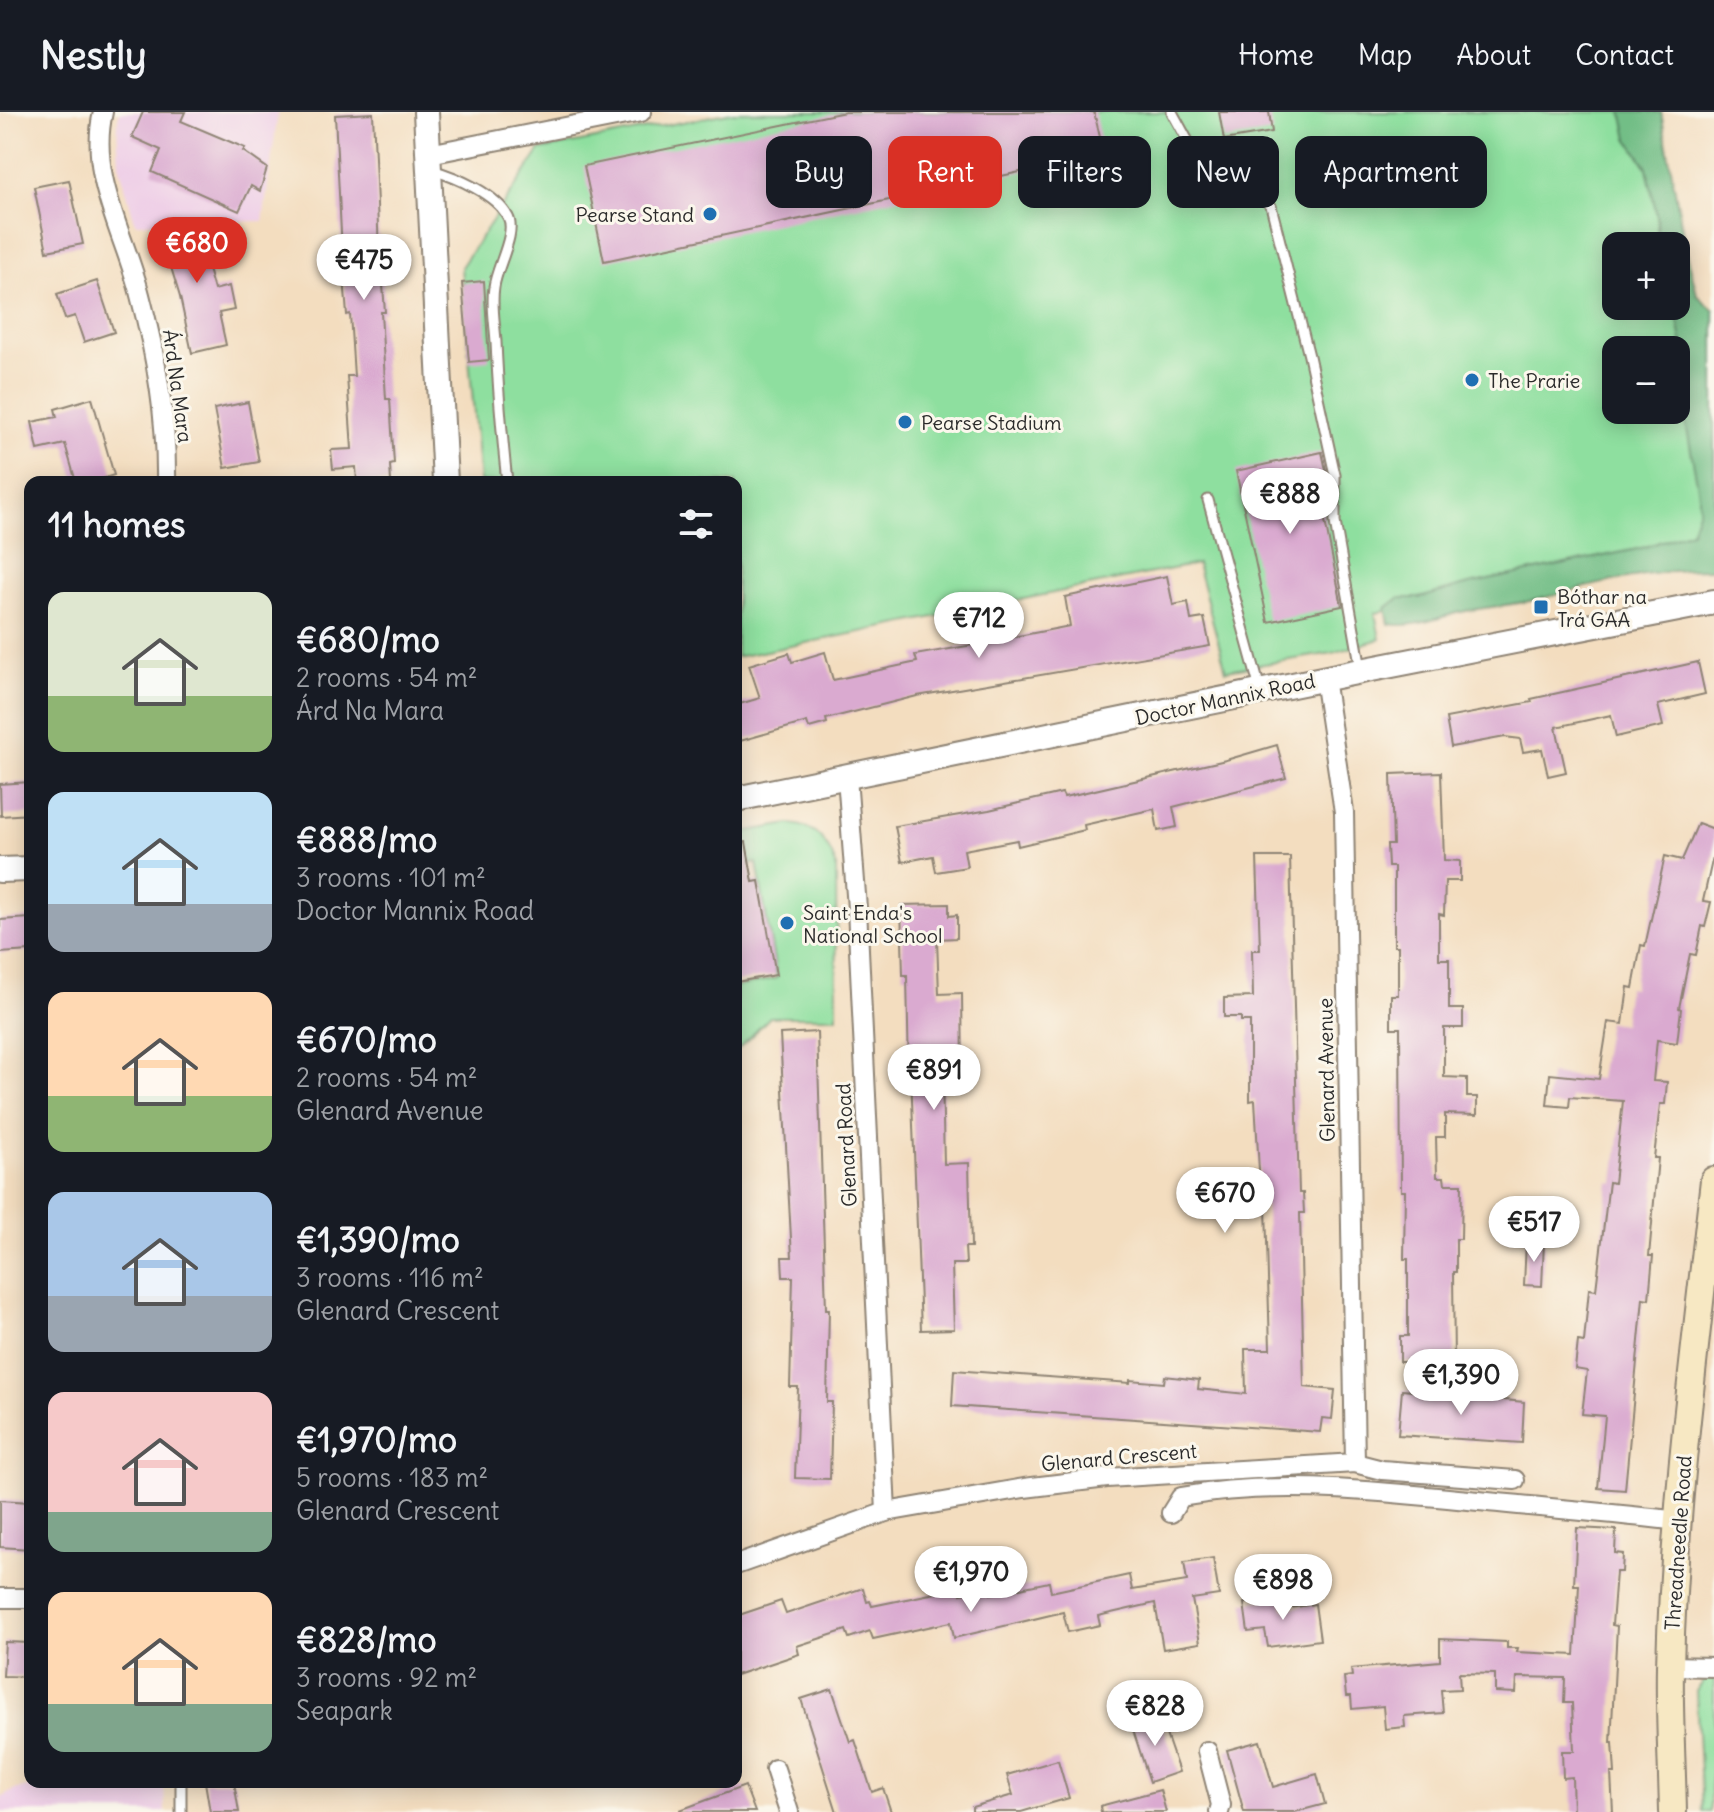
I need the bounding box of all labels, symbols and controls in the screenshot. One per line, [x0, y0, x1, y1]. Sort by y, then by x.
text: Nestly [40, 32, 147, 79]
text: Home [1238, 37, 1314, 73]
text: Map [1358, 37, 1412, 73]
text: About [1456, 37, 1531, 73]
text: Contact [1575, 37, 1674, 73]
chip: Buy [766, 136, 872, 208]
chip: Rent [888, 136, 1002, 208]
chip: Filters [1018, 136, 1151, 208]
chip: New [1167, 136, 1279, 208]
chip: Apartment [1295, 136, 1487, 208]
place label: Pearse Stand [575, 202, 694, 227]
marker: Pearse Stand [701, 205, 719, 223]
pin: €680 [150, 217, 244, 285]
text: €680 [165, 226, 229, 259]
map controls [1602, 232, 1690, 424]
button: + [1602, 232, 1690, 320]
pin: €475 [317, 234, 411, 302]
text: €475 [335, 243, 393, 276]
street label: Árd Na Mara [158, 328, 198, 444]
button: − [1602, 336, 1690, 424]
place label: The Prarie [1488, 368, 1580, 393]
marker: The Prarie [1463, 371, 1481, 389]
place label: Pearse Stadium [921, 410, 1062, 435]
marker: Pearse Stadium [896, 413, 914, 431]
pin: €888 [1243, 468, 1337, 536]
text: €888 [1259, 477, 1321, 510]
icon: filters [674, 502, 718, 546]
text: 11 homes [48, 503, 185, 546]
place label: Bóthar na Trá GAA [1557, 584, 1647, 632]
pin: €712 [932, 592, 1026, 660]
marker: Bóthar na Trá GAA [1532, 598, 1550, 616]
text: €712 [952, 601, 1006, 634]
text: €680/mo [296, 618, 440, 661]
icon: home [112, 624, 208, 720]
text: 2 rooms · 54 m² [296, 661, 478, 694]
street label: Doctor Mannix Road [1133, 668, 1317, 730]
text: Árd Na Mara [296, 694, 444, 727]
text: €888/mo [296, 818, 437, 861]
icon: home [112, 824, 208, 920]
text: 3 rooms · 101 m² [296, 861, 486, 894]
text: Doctor Mannix Road [296, 894, 534, 927]
place label: Saint Enda's National School [803, 900, 943, 948]
marker: Saint Enda's National School [778, 914, 796, 932]
street label: Glenard Avenue [1312, 998, 1340, 1142]
text: €670/mo [296, 1018, 437, 1061]
icon: home [112, 1024, 208, 1120]
pin: €891 [887, 1044, 981, 1112]
text: €891 [906, 1053, 962, 1086]
text: 2 rooms · 54 m² [296, 1061, 478, 1094]
street label: Glenard Road [830, 1082, 862, 1208]
text: Glenard Avenue [296, 1094, 483, 1127]
pin: €670 [1178, 1167, 1272, 1235]
text: €670 [1194, 1176, 1256, 1209]
pin: €517 [1487, 1196, 1581, 1264]
text: €517 [1507, 1205, 1561, 1238]
text: €1,390/mo [296, 1218, 460, 1261]
icon: home [112, 1224, 208, 1320]
text: 3 rooms · 116 m² [296, 1261, 484, 1294]
text: Glenard Crescent [296, 1294, 499, 1327]
pin: €1,390 [1396, 1349, 1526, 1417]
text: €1,390 [1421, 1358, 1501, 1391]
text: €1,970/mo [296, 1418, 457, 1461]
icon: home [112, 1424, 208, 1520]
street label: Glenard Crescent [1040, 1438, 1198, 1476]
street label: Threadneedle Road [1659, 1454, 1697, 1631]
text: 5 rooms · 183 m² [296, 1461, 488, 1494]
text: Glenard Crescent [296, 1494, 499, 1527]
pin: €1,970 [906, 1546, 1036, 1614]
pin: €898 [1236, 1554, 1330, 1622]
text: €1,970 [932, 1555, 1010, 1588]
text: €898 [1252, 1563, 1314, 1596]
text: €828/mo [296, 1618, 437, 1661]
icon: home [112, 1624, 208, 1720]
text: 3 rooms · 92 m² [296, 1661, 477, 1694]
pin: €828 [1108, 1680, 1202, 1748]
text: €828 [1125, 1689, 1185, 1722]
text: Seapark [296, 1694, 393, 1727]

